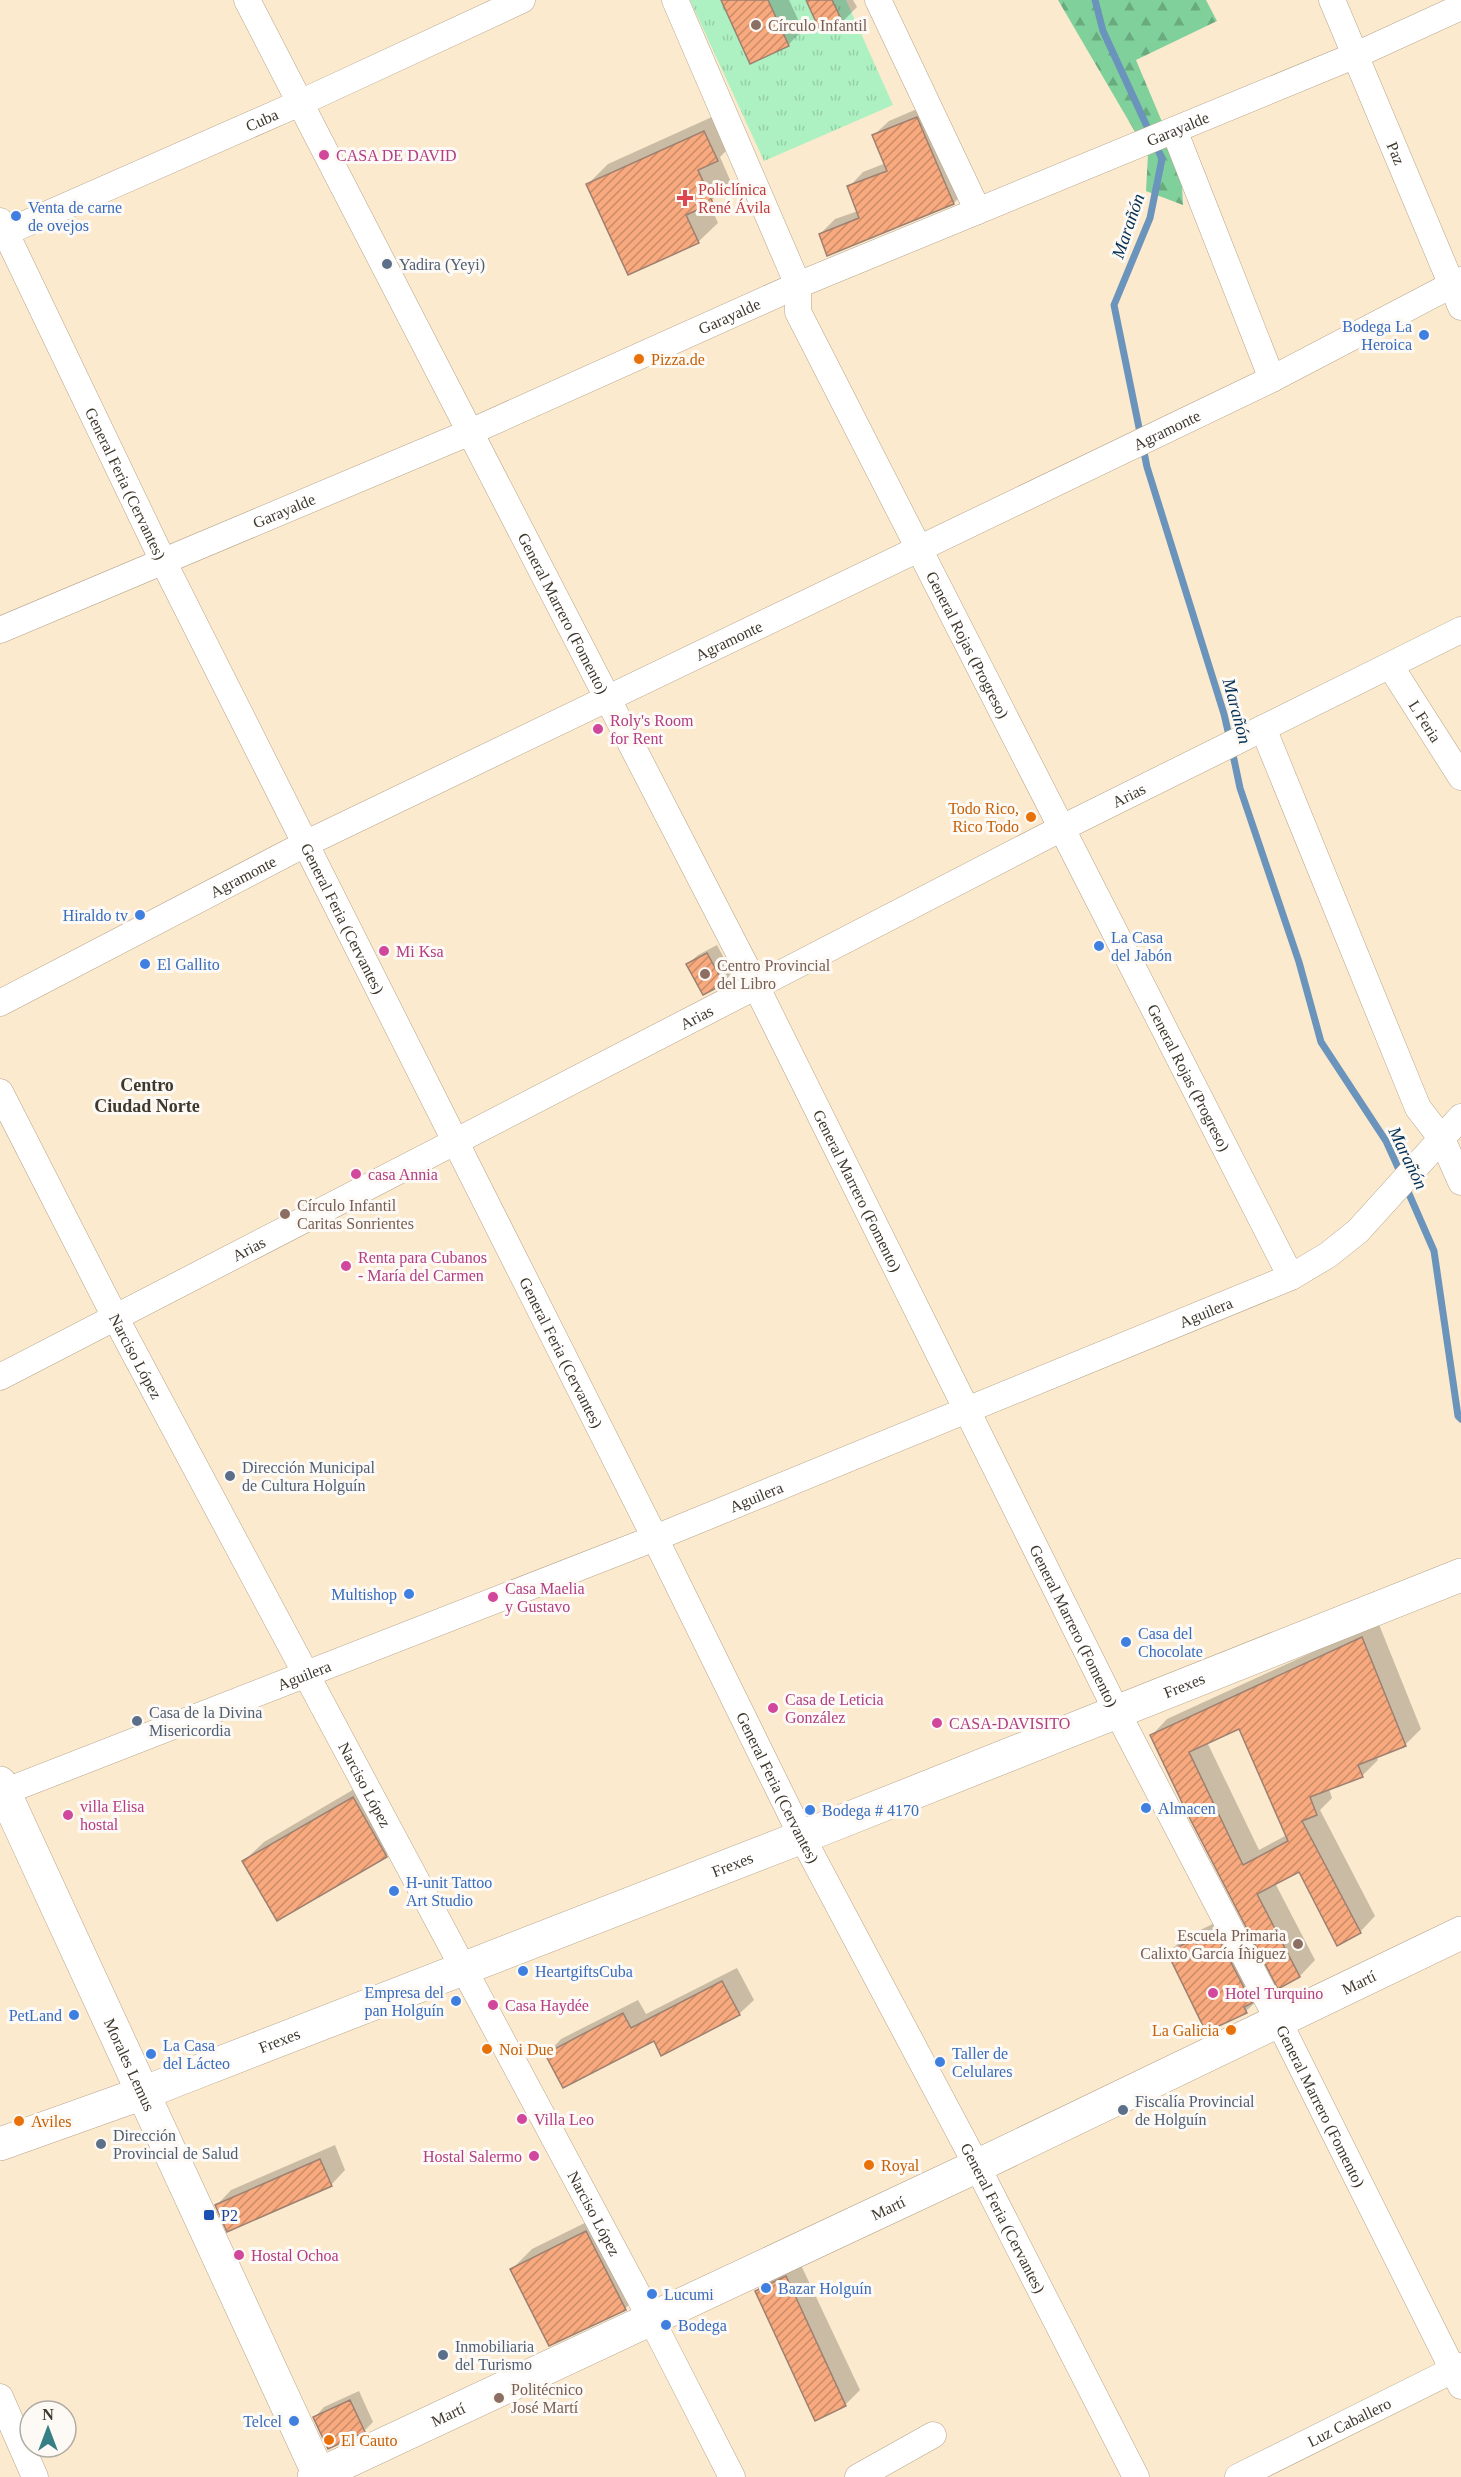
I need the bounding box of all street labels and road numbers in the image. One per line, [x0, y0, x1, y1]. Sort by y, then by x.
street label: Cuba [243, 105, 281, 134]
street label: Garayalde [1144, 108, 1211, 149]
street label: Paz [1384, 139, 1409, 167]
street label: Garayalde [696, 295, 763, 337]
street label: General Feria (Cervantes) [82, 405, 169, 562]
street label: Agramonte [1130, 406, 1203, 453]
street label: Garayalde [250, 490, 317, 531]
street label: General Marrero (Fomento) [515, 530, 612, 697]
street label: General Rojas (Progreso) [923, 568, 1013, 721]
street label: Agramonte [692, 617, 765, 664]
street label: L Feria [1406, 697, 1445, 745]
street label: Arias [1109, 780, 1148, 810]
street label: General Feria (Cervantes) [298, 840, 388, 997]
street label: Agramonte [207, 852, 279, 901]
street label: Arias [677, 1001, 716, 1032]
street label: General Rojas (Progreso) [1144, 1001, 1234, 1154]
street label: General Marrero (Fomento) [810, 1107, 905, 1275]
street label: Arias [229, 1233, 268, 1264]
street label: General Feria (Cervantes) [516, 1274, 606, 1431]
street label: Aguilera [1177, 1294, 1235, 1331]
street label: Narciso López [106, 1311, 166, 1401]
street label: Aguilera [727, 1478, 785, 1515]
street label: General Marrero (Fomento) [1027, 1542, 1121, 1710]
street label: Aguilera [275, 1657, 333, 1693]
street label: Frexes [1161, 1669, 1207, 1701]
street label: General Feria (Cervantes) [733, 1709, 823, 1866]
street label: Narciso López [336, 1739, 395, 1830]
street label: Frexes [709, 1848, 755, 1880]
street label: Martí [1339, 1967, 1379, 1998]
street label: Morales Lemus [101, 2016, 158, 2114]
street label: General Marrero (Fomento) [1273, 2022, 1369, 2190]
street label: Frexes [256, 2024, 302, 2056]
street label: General Feria (Cervantes) [958, 2140, 1049, 2296]
street label: Narciso López [565, 2168, 624, 2259]
street label: Martí [868, 2192, 908, 2223]
street label: Luz Caballero [1304, 2394, 1394, 2450]
street label: Martí [428, 2399, 468, 2429]

